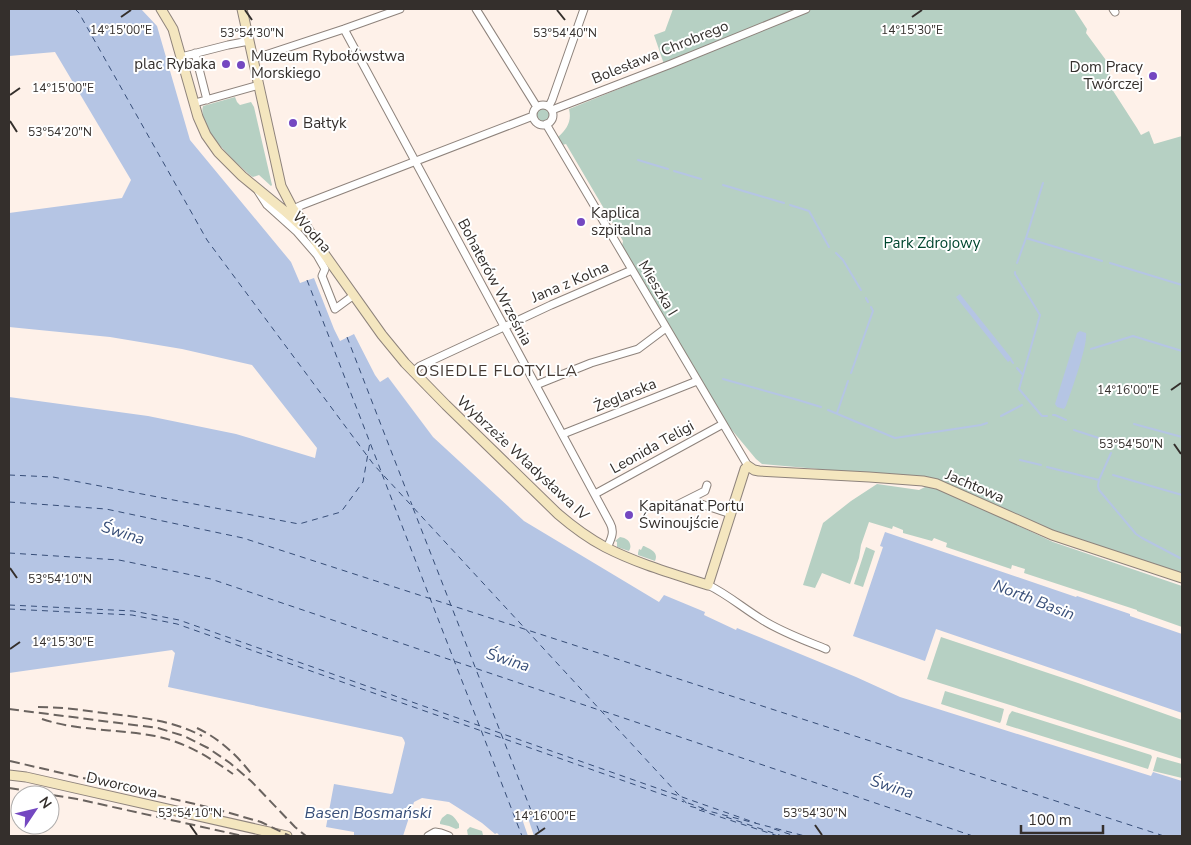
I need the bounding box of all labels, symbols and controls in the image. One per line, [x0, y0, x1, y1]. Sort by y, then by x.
street label: Bolesława Chrobrego [589, 15, 731, 89]
text: 14°15'00"E [90, 22, 152, 38]
text: 14°15'30"E [881, 22, 943, 38]
text: 53°54'30"N [220, 25, 284, 41]
text: 53°54'40"N [533, 25, 597, 41]
place label: Muzeum Rybołówstwa Morskiego [251, 46, 405, 83]
place label: plac Rybaka [134, 54, 216, 74]
place label: Dom Pracy Twórczej [1070, 57, 1143, 94]
marker: plac Rybaka [220, 58, 232, 70]
marker: Muzeum Rybołówstwa Morskiego [235, 59, 247, 71]
marker: Dom Pracy Twórczej [1147, 70, 1159, 82]
text: 14°15'00"E [32, 80, 94, 96]
place label: Bałtyk [303, 113, 347, 133]
marker: Bałtyk [287, 117, 299, 129]
text: 53°54'20"N [28, 124, 92, 140]
place label: Kaplica szpitalna [591, 203, 651, 240]
street label: Wodna [288, 207, 336, 257]
street label: Bohaterów Września [453, 215, 537, 349]
marker: Kaplica szpitalna [575, 216, 587, 228]
park label: Park Zdrojowy [883, 233, 981, 253]
street label: Jana z Kolna [527, 257, 612, 308]
street label: Mieszka I [634, 257, 682, 319]
district label: OSIEDLE FLOTYLLA [416, 360, 578, 382]
street label: Żeglarska [591, 373, 659, 417]
text: 14°16'00"E [1097, 382, 1159, 398]
street label: Wybrzeże Władysława IV [452, 391, 594, 525]
street label: Leonida Teligi [606, 416, 698, 478]
text: 53°54'50"N [1099, 436, 1163, 452]
street label: Jachtowa [942, 464, 1007, 507]
place label: Kapitanat Portu Świnoujście [639, 496, 744, 533]
marker: Kapitanat Portu Świnoujście [623, 509, 635, 521]
water label: Świna [98, 516, 148, 550]
text: 53°54'10"N [28, 571, 92, 587]
water label: North Basin [990, 574, 1078, 626]
text: 14°15'30"E [32, 634, 94, 650]
water label: Świna [483, 643, 533, 677]
street label: Dworcowa [84, 767, 160, 803]
water label: Świna [867, 770, 917, 804]
north arrow [10, 785, 60, 835]
text: N [34, 793, 56, 813]
water label: Basen Bosmański [305, 802, 432, 824]
scale bar [1021, 802, 1104, 834]
text: 53°54'10"N [158, 805, 222, 821]
text: 53°54'30"N [783, 805, 847, 821]
text: 14°16'00"E [514, 808, 576, 824]
text: 100 m [1028, 810, 1072, 830]

